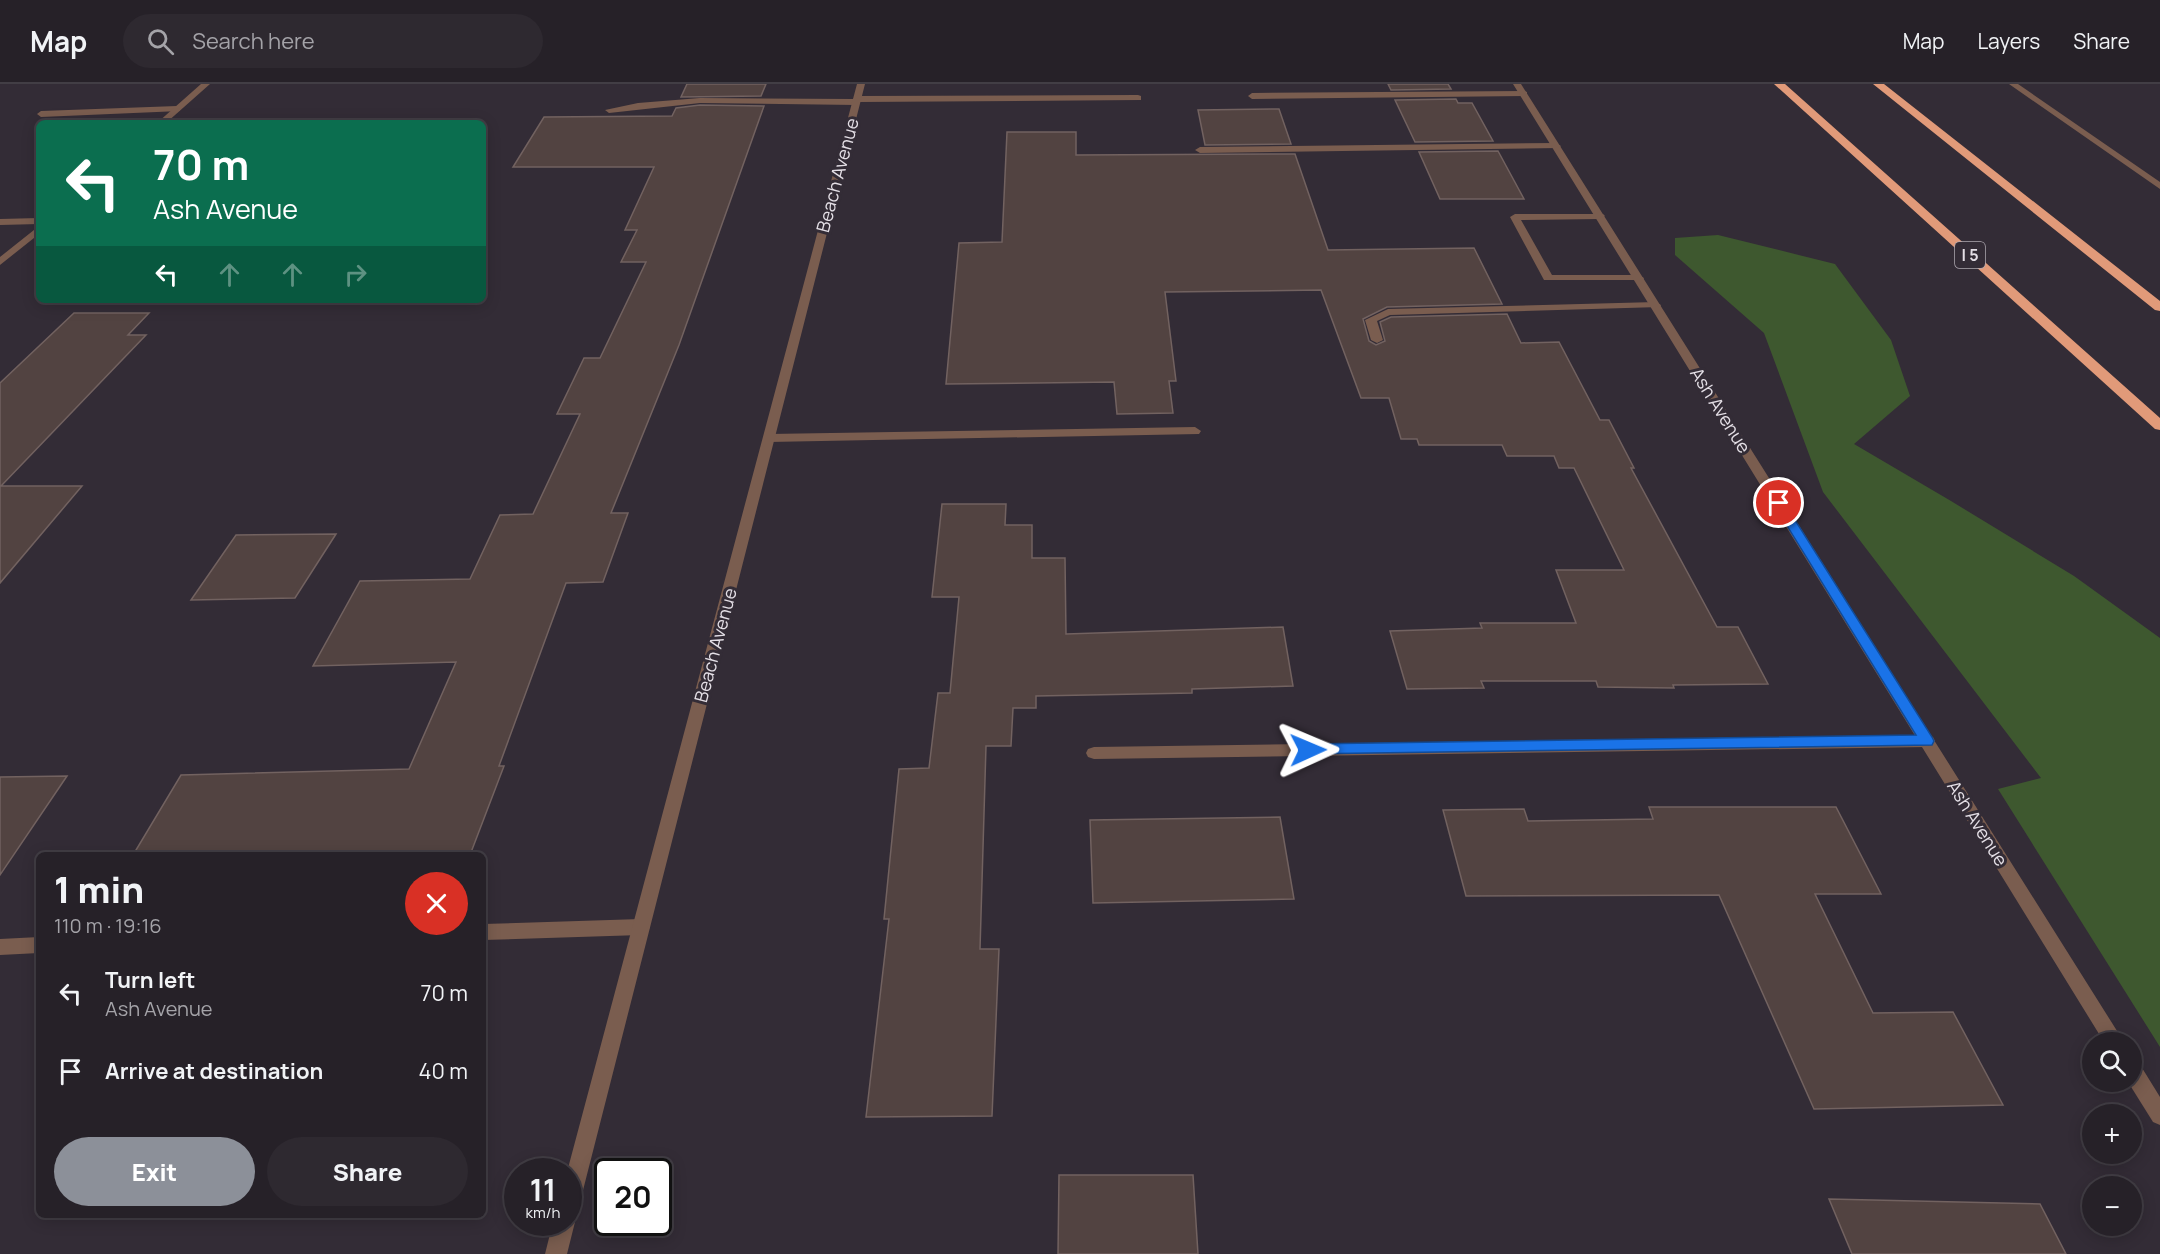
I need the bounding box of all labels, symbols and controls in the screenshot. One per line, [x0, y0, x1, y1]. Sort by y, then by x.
search box [123, 14, 543, 68]
text: Map [30, 22, 87, 60]
icon: search [144, 25, 177, 58]
text: Search here [192, 26, 315, 56]
text: Map [1903, 27, 1944, 55]
text: Layers [1977, 27, 2040, 55]
text: Share [2073, 27, 2130, 55]
street label: Beach Avenue [810, 115, 864, 235]
text: 70 m [153, 135, 249, 193]
icon: left [54, 144, 132, 222]
text: Ash Avenue [153, 190, 298, 227]
road number: I 5 [1955, 242, 1985, 268]
icon: left [150, 258, 183, 291]
icon: ahead [213, 258, 246, 291]
icon: ahead [276, 258, 309, 291]
icon: right [339, 258, 372, 291]
street label: Ash Avenue [1685, 363, 1757, 457]
pin [1753, 477, 1804, 528]
icon: arrive [1762, 486, 1795, 519]
street label: Beach Avenue [688, 585, 742, 705]
position arrow [1276, 718, 1340, 782]
street label: Ash Avenue [1942, 776, 2014, 870]
text: 1 min [54, 865, 144, 914]
button: close [405, 872, 468, 935]
text: 110 m · 19:16 [54, 912, 162, 939]
text: Turn left [105, 965, 195, 995]
icon: left [54, 977, 87, 1010]
text: 70 m [420, 978, 468, 1008]
text: Ash Avenue [105, 995, 213, 1022]
map controls [2082, 1032, 2142, 1236]
button: search [2082, 1032, 2142, 1092]
icon: arrive [54, 1055, 87, 1088]
text: Arrive at destination [105, 1056, 323, 1086]
text: 40 m [419, 1056, 468, 1086]
button: + [2082, 1104, 2142, 1164]
button: Exit [54, 1137, 255, 1206]
button: Share [267, 1137, 468, 1206]
speed limit sign: 20 [594, 1158, 672, 1236]
text: 11 [530, 1169, 556, 1210]
button: − [2082, 1176, 2142, 1236]
text: km/h [526, 1202, 560, 1223]

